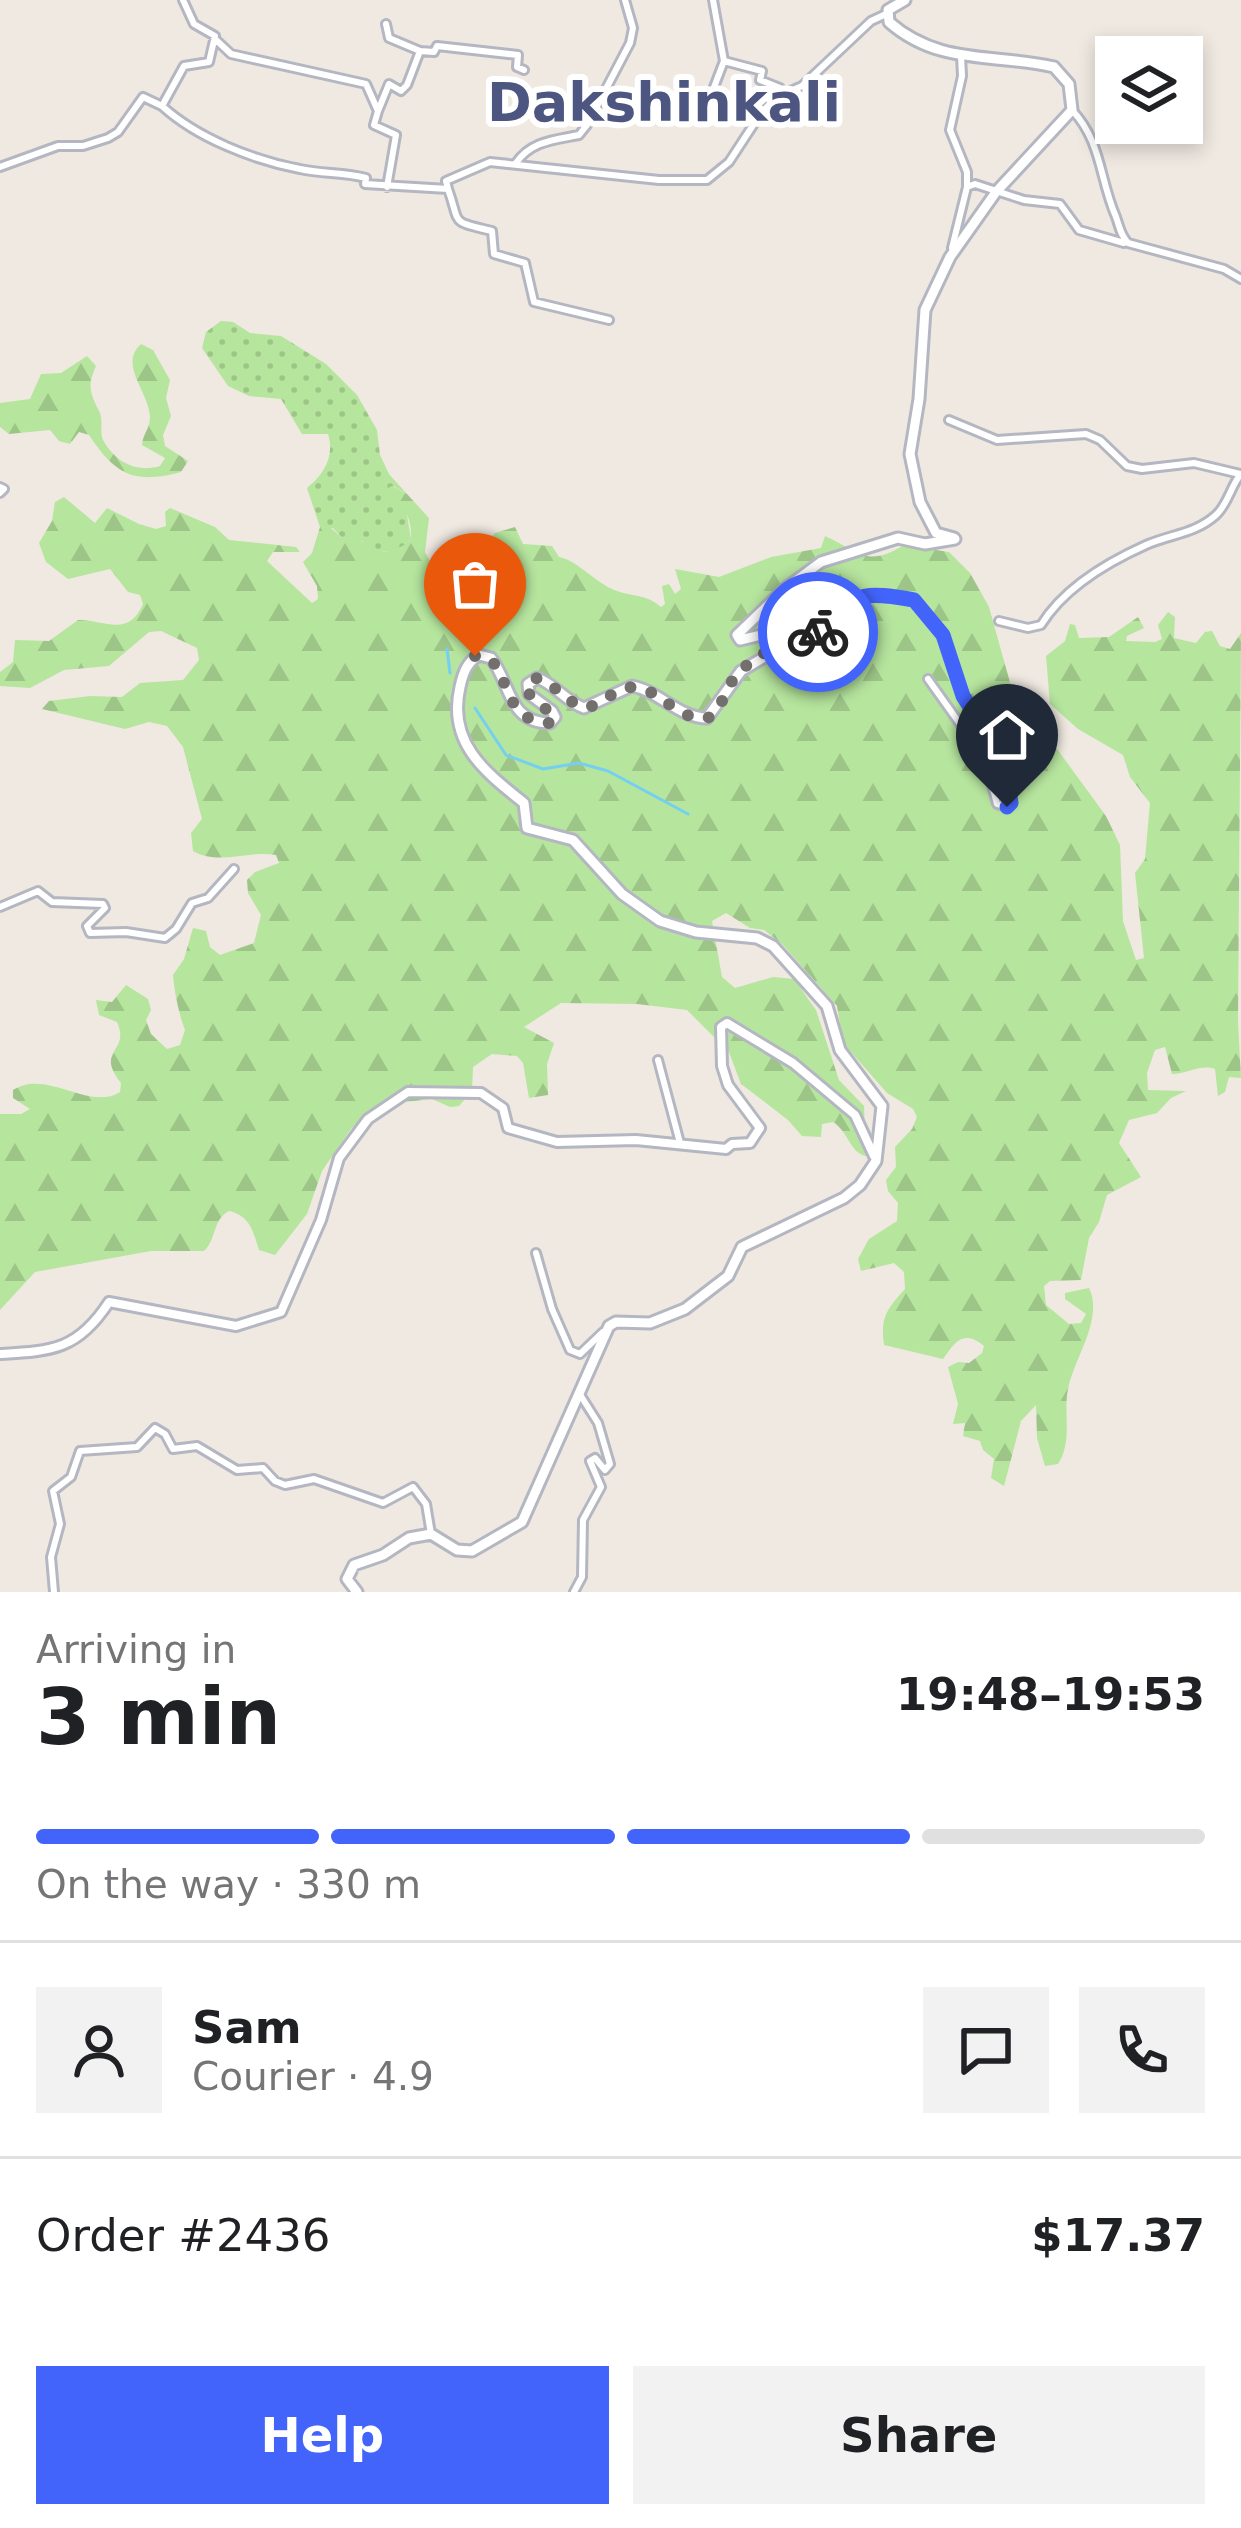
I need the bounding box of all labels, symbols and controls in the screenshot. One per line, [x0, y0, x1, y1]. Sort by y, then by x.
map controls [1095, 36, 1203, 144]
button: layers [1095, 36, 1203, 144]
district label: Dakshinkali [487, 71, 841, 134]
pin [424, 533, 526, 656]
icon: bag [442, 551, 508, 617]
courier [758, 572, 878, 692]
icon: bike [785, 599, 851, 665]
pin [956, 684, 1058, 807]
icon: home [974, 702, 1040, 768]
text: Arriving in [36, 1627, 236, 1672]
text: 19:48–19:53 [896, 1668, 1205, 1721]
text: 3 min [36, 1672, 281, 1762]
text: On the way · 330 m [36, 1862, 421, 1907]
button: person [36, 1987, 162, 2113]
button: chat [923, 1987, 1049, 2113]
button: phone [1079, 1987, 1205, 2113]
text: Sam [192, 2001, 302, 2054]
text: Courier · 4.9 [192, 2054, 434, 2099]
text: Order #2436 [36, 2209, 330, 2262]
text: $17.37 [1031, 2209, 1205, 2262]
button: Help [36, 2366, 609, 2504]
button: Share [633, 2366, 1205, 2504]

